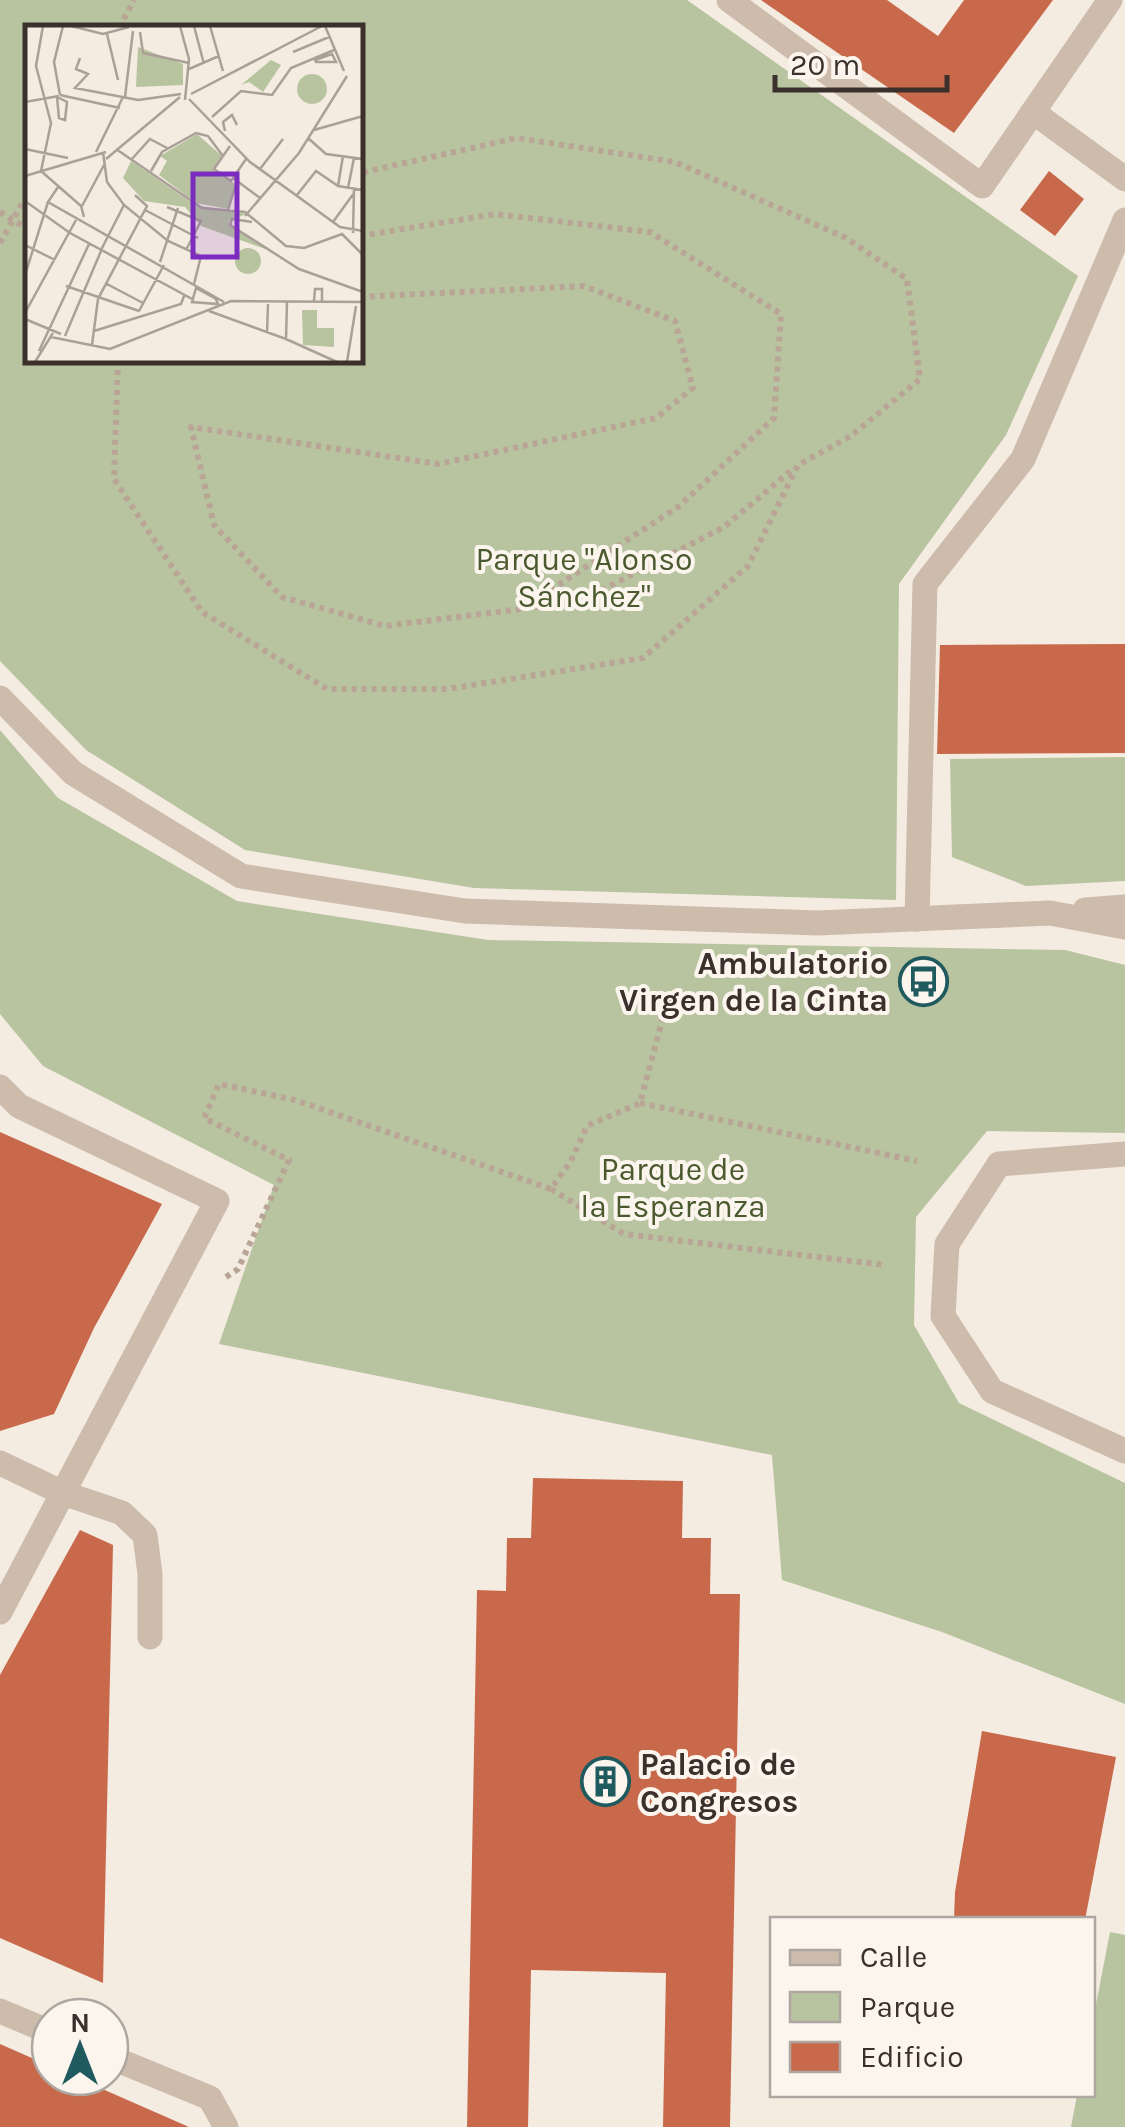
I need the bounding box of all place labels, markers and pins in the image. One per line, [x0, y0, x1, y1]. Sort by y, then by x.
place label: Ambulatorio Virgen de la Cinta [619, 945, 888, 1019]
bus stop icon: Ambulatorio Virgen de la Cinta [897, 955, 949, 1007]
place label: Palacio de Congresos [640, 1746, 798, 1820]
building icon: Palacio de Congresos [579, 1756, 631, 1808]

